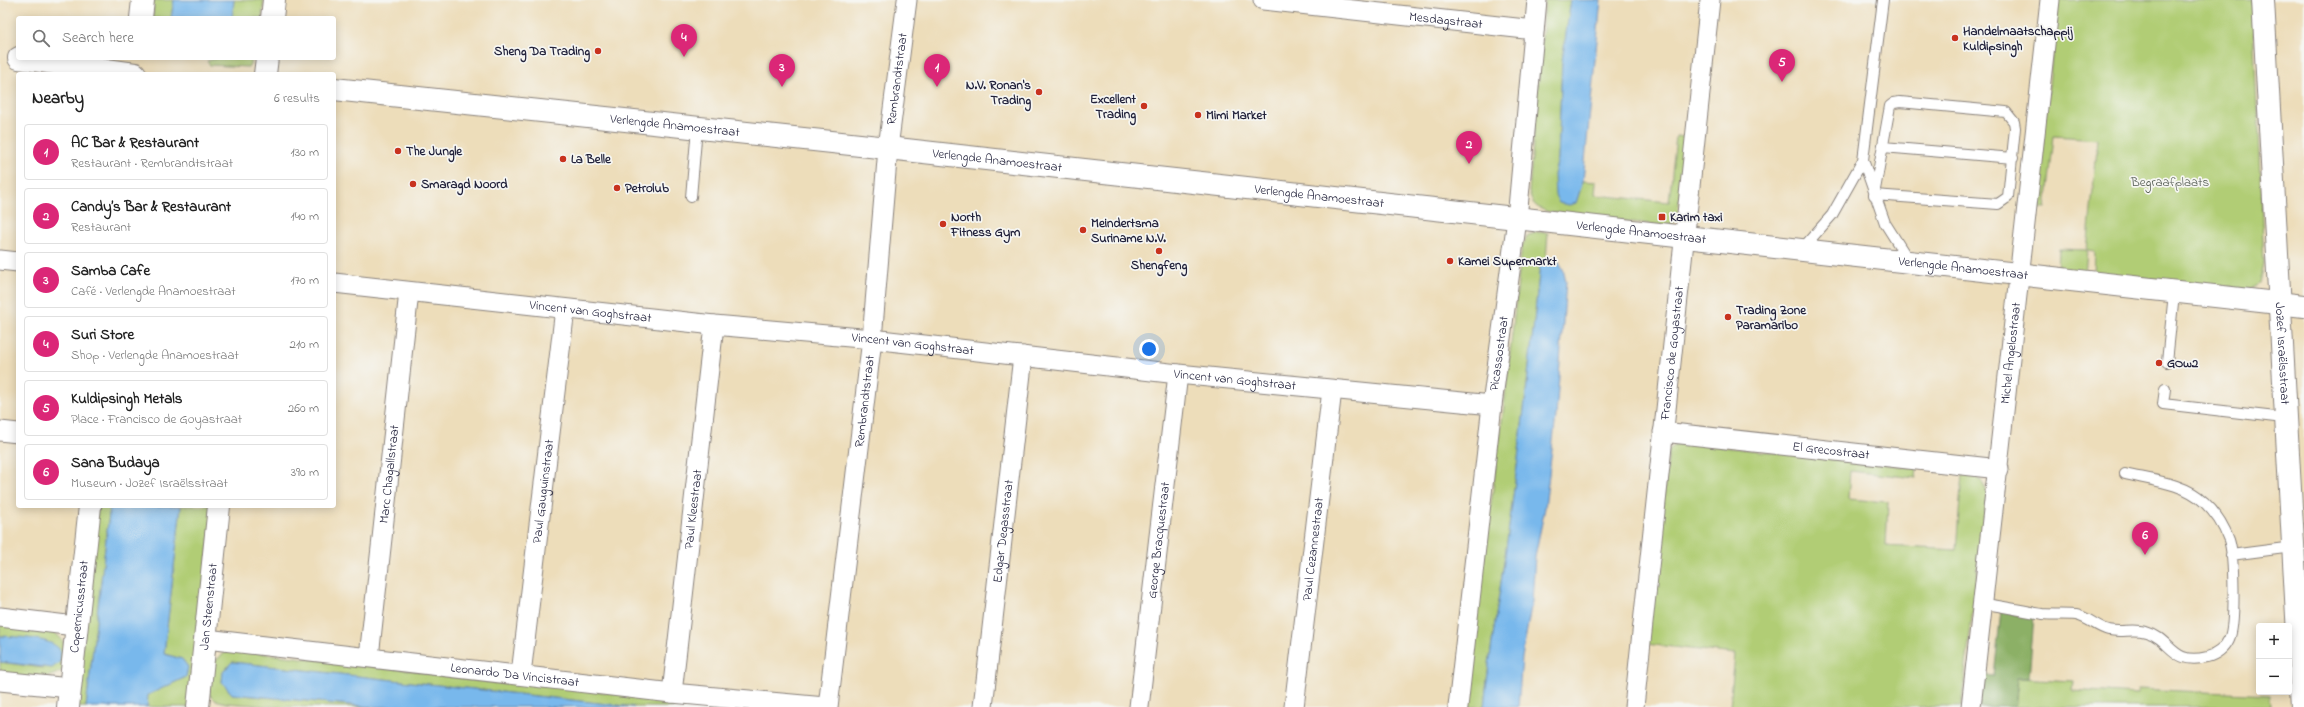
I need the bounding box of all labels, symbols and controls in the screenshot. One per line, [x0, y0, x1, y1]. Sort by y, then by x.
street label: Mesdagstraat [1408, 7, 1484, 34]
search box [16, 16, 336, 60]
place label: Handelmaatschappij Kuldipsingh [1963, 22, 2074, 58]
pin: 4 [671, 24, 697, 57]
icon: search [30, 27, 52, 49]
text: Search here [62, 27, 134, 49]
street label: Rembrandtstraat [882, 31, 912, 126]
marker: Handelmaatschappij Kuldipsingh [1950, 33, 1960, 43]
place label: Sheng Da Trading [494, 42, 590, 63]
marker: Sheng Da Trading [593, 46, 603, 56]
pin: 5 [1769, 49, 1795, 82]
pin: 3 [769, 54, 795, 87]
pin: 1 [924, 54, 950, 87]
place label: N.V. Ronan's Trading [966, 76, 1031, 112]
text: Nearby [32, 86, 84, 111]
marker: N.V. Ronan's Trading [1034, 87, 1044, 97]
text: 6 results [274, 89, 320, 108]
place label: Excellent Trading [1090, 90, 1137, 126]
marker: Excellent Trading [1139, 101, 1149, 111]
place label: Mimi Market [1206, 106, 1267, 125]
street label: Verlengde Anamoestraat [608, 109, 741, 142]
marker: Mimi Market [1193, 110, 1203, 120]
pin: 2 [1456, 131, 1482, 164]
text: AC Bar & Restaurant [71, 132, 199, 154]
place label: The Jungle [406, 142, 463, 163]
text: 1 [44, 143, 48, 162]
text: 130 m [291, 143, 319, 162]
street label: Verlengde Anamoestraat [930, 143, 1064, 177]
marker: The Jungle [393, 146, 403, 156]
place label: La Belle [571, 150, 612, 169]
text: Restaurant · Rembrandtstraat [71, 154, 233, 173]
marker: La Belle [558, 154, 568, 164]
park label: Begraafplaats [2130, 173, 2209, 193]
place label: Smaragd Noord [421, 175, 508, 196]
marker: Smaragd Noord [408, 179, 418, 189]
place label: Petrolub [625, 179, 669, 198]
street label: Verlengde Anamoestraat [1252, 179, 1386, 213]
marker: Petrolub [612, 183, 622, 193]
text: Candy’s Bar & Restaurant [71, 196, 231, 218]
text: 2 [43, 207, 49, 226]
text: 140 m [291, 207, 319, 226]
place label: North Fitness Gym [950, 208, 1020, 244]
place label: Karim taxi [1670, 208, 1723, 227]
marker: Karim taxi [1657, 212, 1667, 222]
place label: Meindertsma Suriname N.V. [1091, 214, 1166, 248]
street label: Verlengde Anamoestraat [1574, 215, 1708, 249]
text: Restaurant [71, 218, 131, 237]
marker: North Fitness Gym [938, 219, 948, 229]
marker: Meindertsma Suriname N.V. [1078, 225, 1088, 235]
marker: Shengfeng [1154, 246, 1164, 256]
street label: Verlengde Anamoestraat [1896, 251, 2030, 285]
place label: Kamei Supermarkt [1458, 252, 1557, 271]
place label: Shengfeng [1131, 256, 1188, 277]
marker: Kamei Supermarkt [1445, 256, 1455, 266]
text: Samba Cafe [71, 260, 150, 282]
text: 3 [43, 271, 49, 290]
text: 170 m [291, 271, 319, 290]
text: Café · Verlengde Anamoestraat [71, 282, 236, 301]
street label: Francisco de Goyastraat [1655, 285, 1689, 422]
street label: Vincent van Goghstraat [527, 295, 653, 328]
place label: Trading Zone Paramaribo [1736, 301, 1807, 335]
street label: Michel Angelostraat [1995, 301, 2026, 405]
street label: Jozef Israëlsstraat [2270, 302, 2295, 406]
marker: Trading Zone Paramaribo [1723, 312, 1733, 322]
street label: Picassostraat [1485, 314, 1513, 392]
text: Suri Store [71, 324, 134, 346]
street label: Vincent van Goghstraat [850, 328, 976, 360]
text: 4 [43, 335, 49, 354]
text: 210 m [289, 335, 319, 354]
your location [1139, 339, 1159, 359]
text: Shop · Verlengde Anamoestraat [71, 346, 239, 365]
street label: Rembrandtstraat [850, 353, 880, 448]
place label: GOw2 [2167, 354, 2199, 373]
marker: GOw2 [2154, 358, 2164, 368]
street label: Vincent van Goghstraat [1172, 364, 1297, 395]
text: Kuldipsingh Metals [71, 388, 183, 410]
text: 5 [42, 399, 50, 418]
text: 260 m [288, 399, 319, 418]
text: Place · Francisco de Goyastraat [71, 410, 242, 429]
street label: Marc Chagallstraat [374, 423, 404, 524]
street label: El Grecostraat [1791, 437, 1871, 464]
street label: Paul Gauguinstraat [527, 438, 559, 544]
text: Sana Budaya [71, 452, 160, 474]
text: 6 [43, 463, 49, 482]
text: 390 m [291, 463, 319, 482]
street label: Paul Kleestraat [679, 468, 707, 550]
text: Museum · Jozef Israëlsstraat [71, 474, 228, 493]
street label: Edgar Degasstraat [988, 478, 1018, 584]
street label: George Bracquestraat [1142, 480, 1175, 600]
street label: Paul Cezannestraat [1297, 496, 1329, 602]
pin: 6 [2132, 522, 2158, 555]
street label: Copernicusstraat [64, 559, 94, 654]
street label: Jan Steenstraat [195, 562, 223, 651]
map controls [2256, 623, 2292, 695]
button: + [2256, 623, 2292, 659]
street label: Leonardo Da Vincistraat [450, 658, 581, 692]
button: − [2256, 659, 2292, 695]

